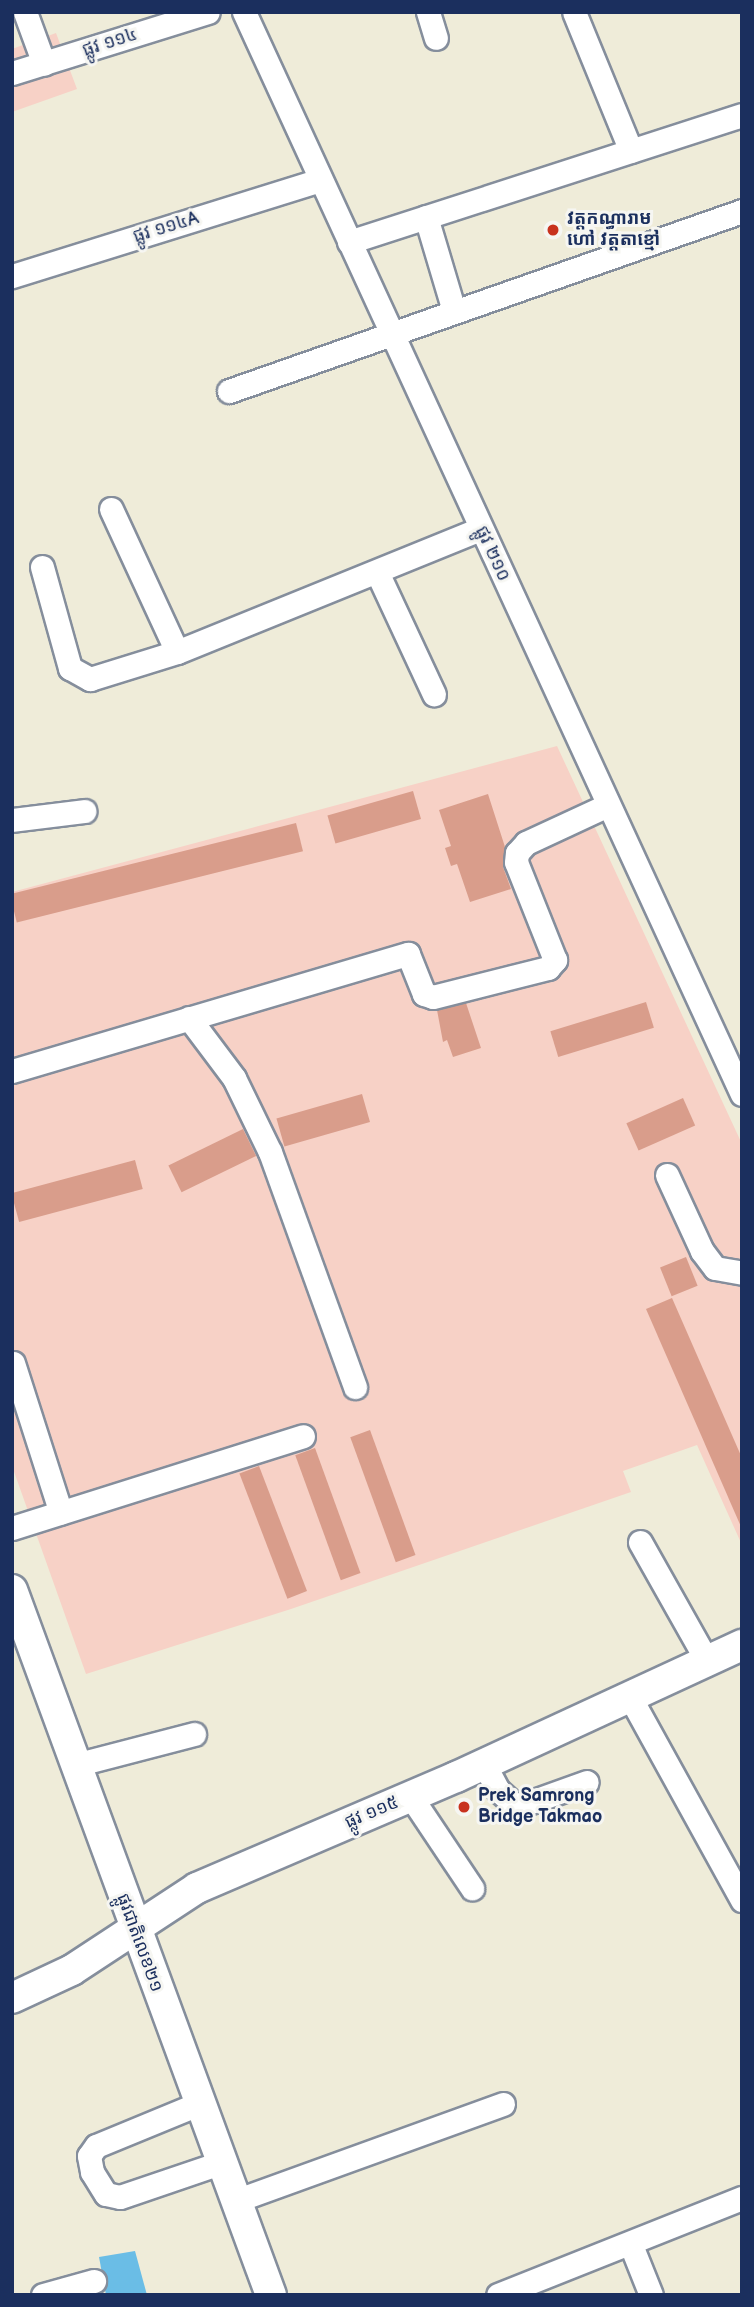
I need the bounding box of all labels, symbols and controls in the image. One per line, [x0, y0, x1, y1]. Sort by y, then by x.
street label: ផ្លូវ ១១៤ [80, 24, 140, 62]
street label: ផ្លូវ ១១៤A [131, 208, 201, 248]
place label: វត្តកណ្ធារាម ហៅ វត្តតាខ្មៅ [567, 209, 660, 252]
marker: វត្តកណ្ធារាម ហៅ វត្តតាខ្មៅ [545, 222, 561, 238]
street label: ផ្លូវ ២១០ [470, 523, 514, 585]
place label: Prek Samrong Bridge Takmao [478, 1786, 602, 1828]
street label: ផ្លូវ ១១៥ [342, 1792, 402, 1834]
marker: Prek Samrong Bridge Takmao [456, 1799, 472, 1815]
street label: ផ្លូវជាតិលេខ២១ [111, 1891, 167, 1995]

